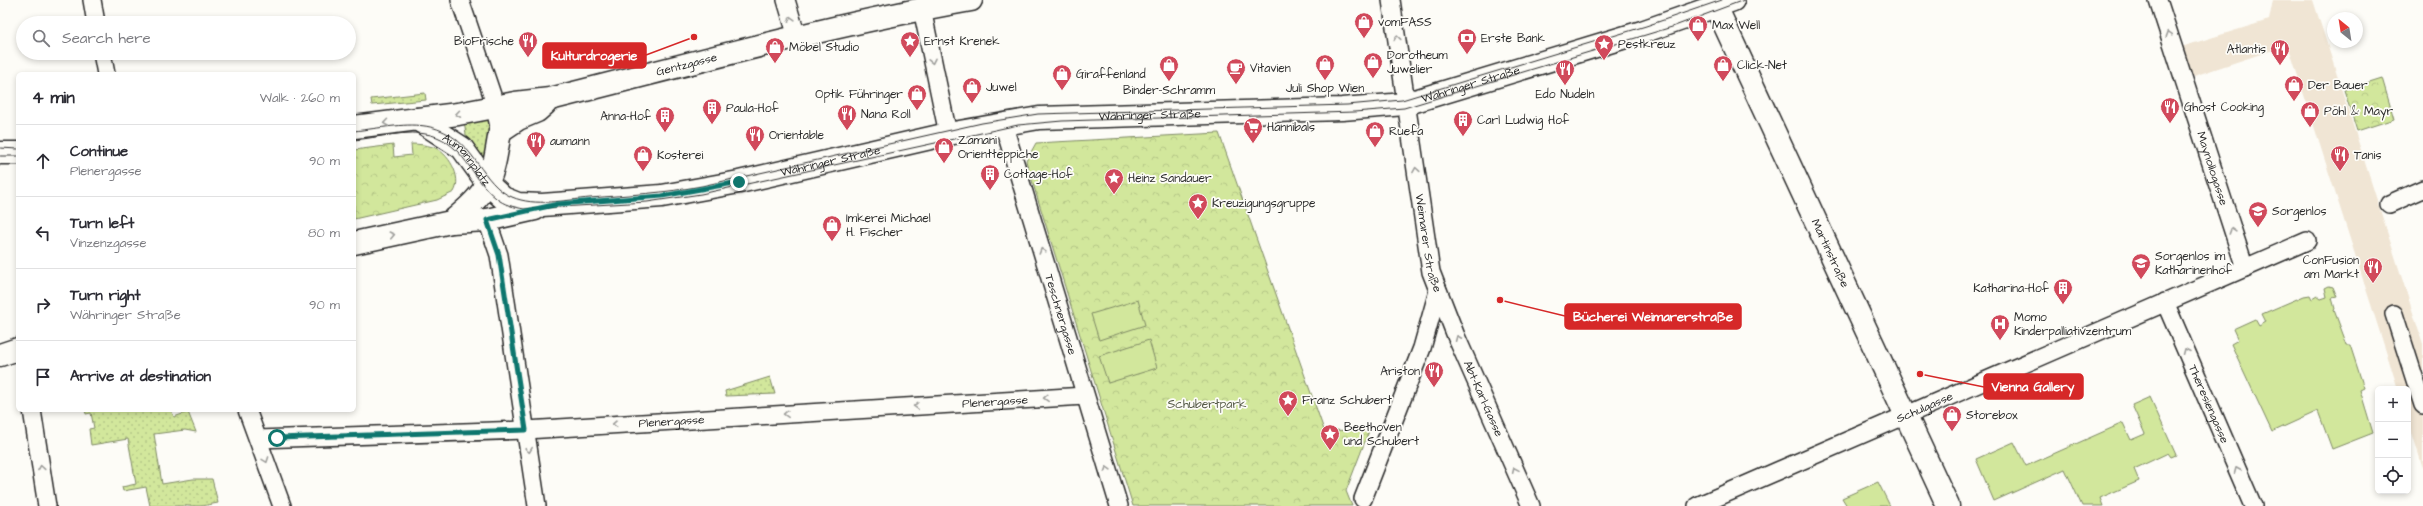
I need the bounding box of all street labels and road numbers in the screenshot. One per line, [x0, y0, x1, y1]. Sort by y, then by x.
street label: Gentzgasse [654, 49, 720, 81]
street label: Währinger Straße [1419, 61, 1523, 108]
street label: Währinger Straße [1099, 105, 1202, 125]
street label: Aumannplatz [439, 129, 495, 190]
street label: Maynollogasse [2192, 129, 2232, 208]
street label: Währinger Straße [779, 142, 883, 181]
street label: Weimarer Straße [1411, 193, 1446, 295]
street label: Martinstraße [1807, 216, 1854, 291]
street label: Teschnergasse [1040, 272, 1081, 357]
street label: Abt-Karl-Gasse [1459, 358, 1508, 440]
street label: Theresiengasse [2184, 362, 2233, 447]
street label: Schulgasse [1894, 388, 1956, 427]
street label: Plenergasse [962, 391, 1029, 412]
street label: Plenergasse [638, 411, 706, 432]

